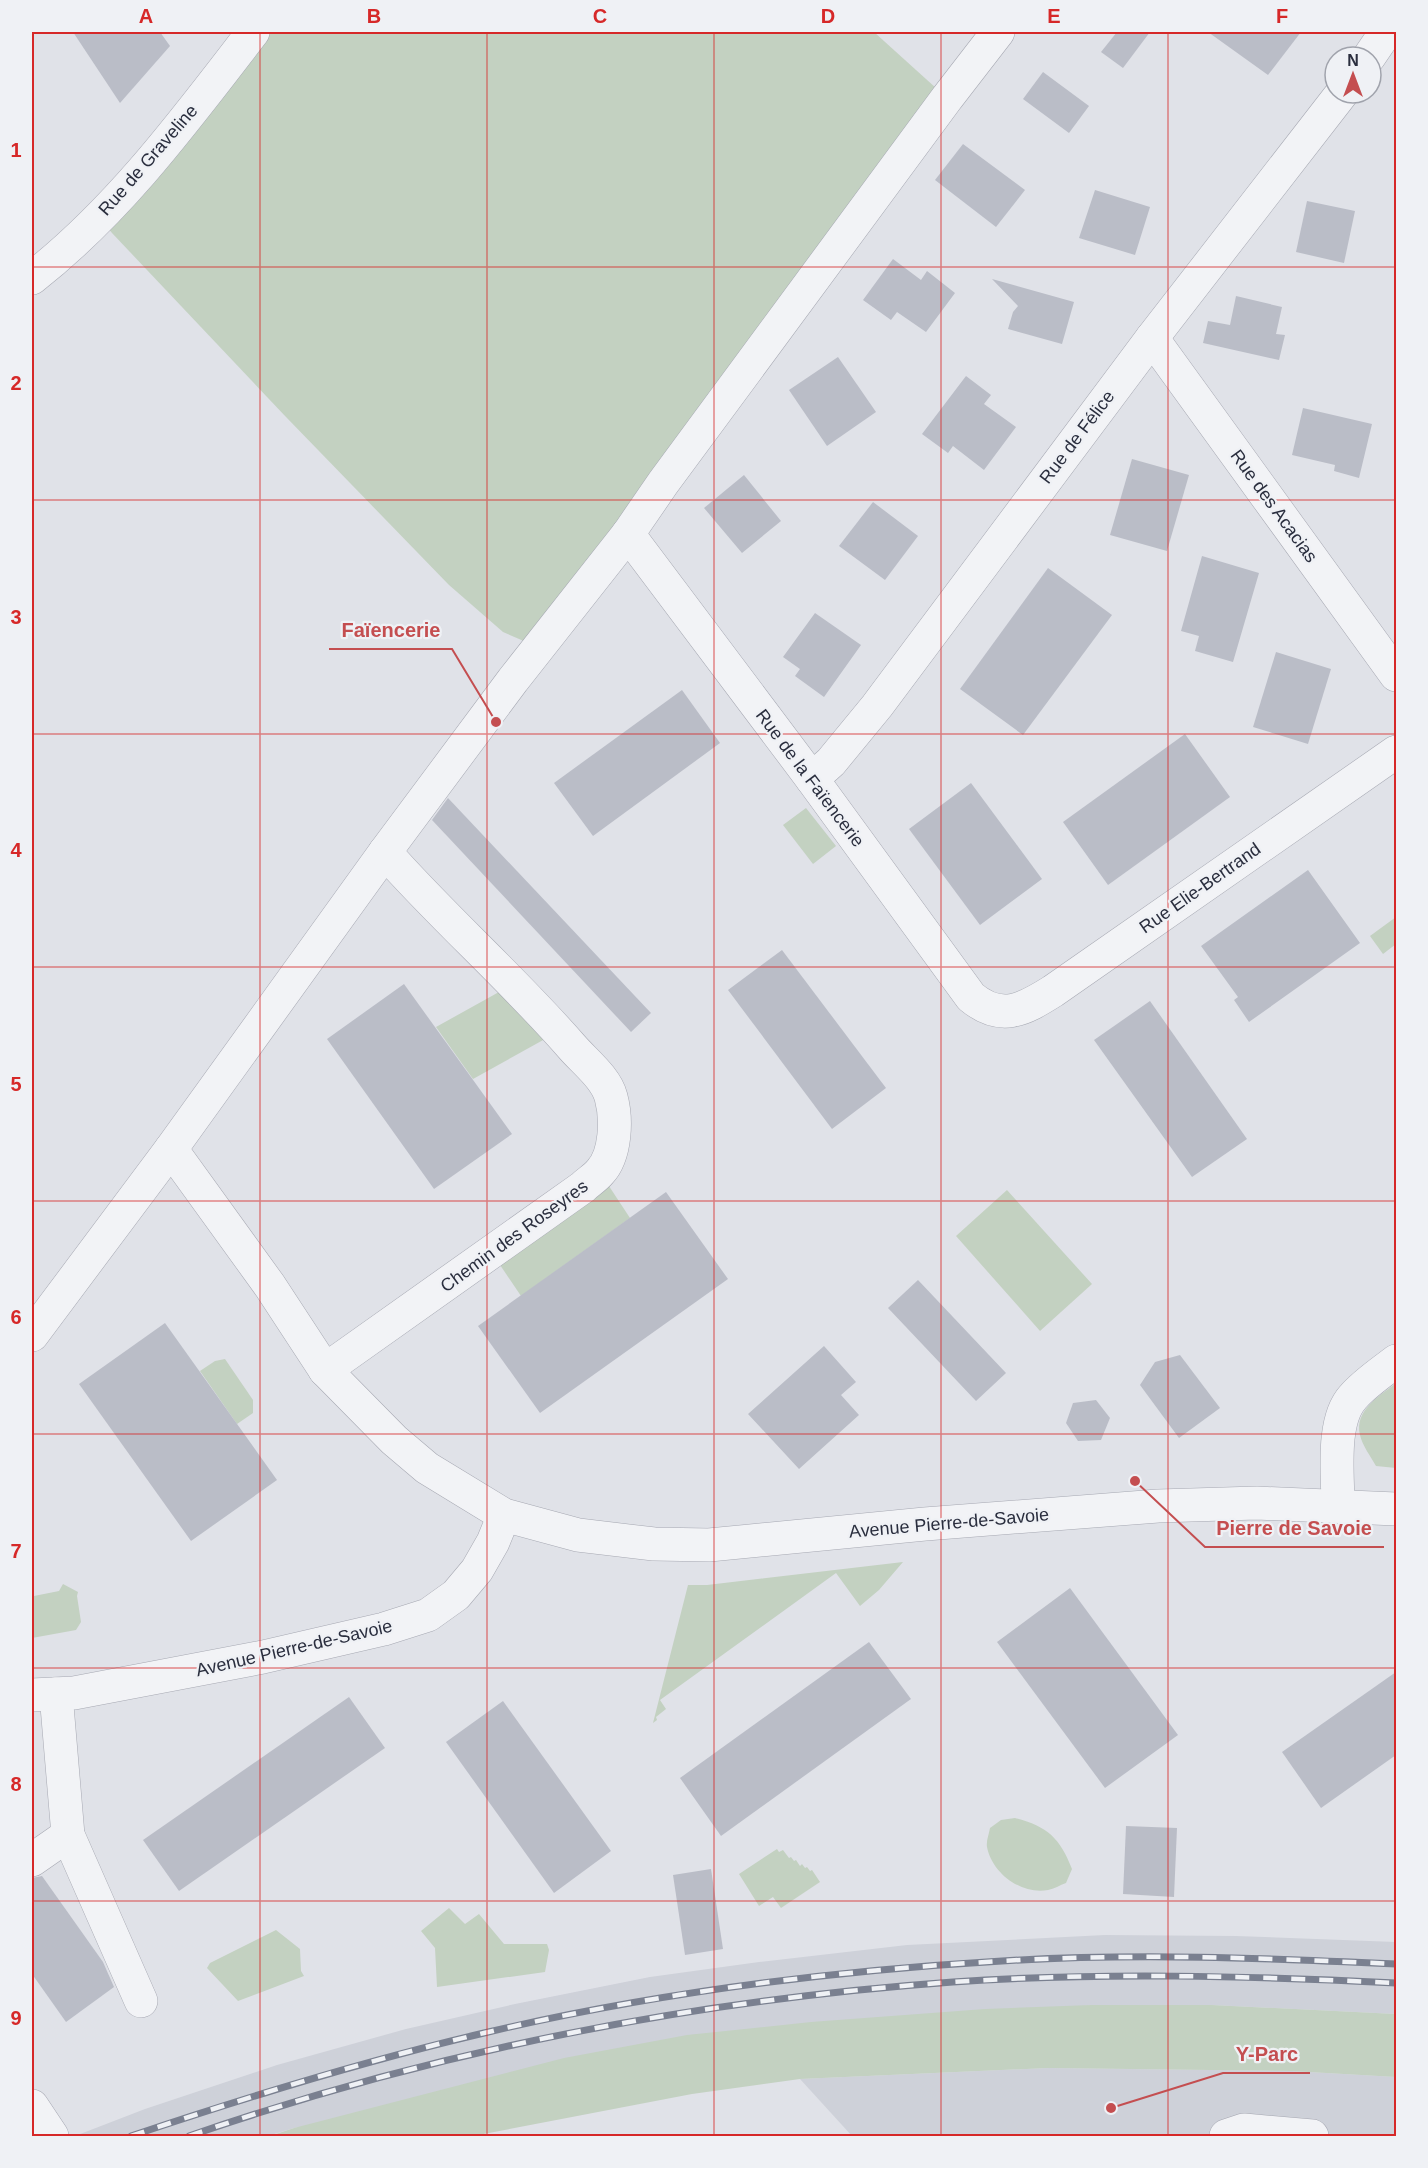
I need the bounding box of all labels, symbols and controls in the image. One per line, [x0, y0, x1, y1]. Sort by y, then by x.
text: A [139, 5, 153, 27]
text: B [367, 5, 381, 27]
text: C [593, 5, 607, 27]
text: D [821, 5, 835, 27]
text: E [1047, 5, 1061, 27]
text: F [1276, 5, 1288, 27]
north arrow [1323, 45, 1383, 105]
text: N [1347, 52, 1359, 69]
street label: Rue de Graveline [94, 101, 202, 219]
text: 1 [10, 139, 22, 161]
text: 2 [10, 372, 22, 394]
street label: Rue de Félice [1036, 387, 1118, 487]
street label: Rue des Acacias [1227, 446, 1321, 566]
text: 3 [10, 606, 22, 628]
callout: Faïencerie [329, 611, 452, 649]
text: Faïencerie [342, 619, 440, 641]
street label: Rue de la Faïencerie [752, 705, 868, 851]
text: 4 [10, 839, 22, 861]
street label: Rue Elie-Bertrand [1136, 839, 1264, 937]
text: 5 [10, 1073, 22, 1095]
street label: Chemin des Roseyres [436, 1176, 592, 1296]
text: 6 [10, 1306, 22, 1328]
street label: Avenue Pierre-de-Savoie [848, 1504, 1050, 1542]
callout: Pierre de Savoie [1205, 1509, 1384, 1547]
text: Pierre de Savoie [1216, 1517, 1372, 1539]
text: 7 [10, 1540, 22, 1562]
street label: Avenue Pierre-de-Savoie [194, 1616, 394, 1680]
text: 8 [10, 1773, 22, 1795]
text: 9 [10, 2007, 22, 2029]
callout: Y-Parc [1223, 2035, 1310, 2073]
text: Y-Parc [1236, 2043, 1298, 2065]

